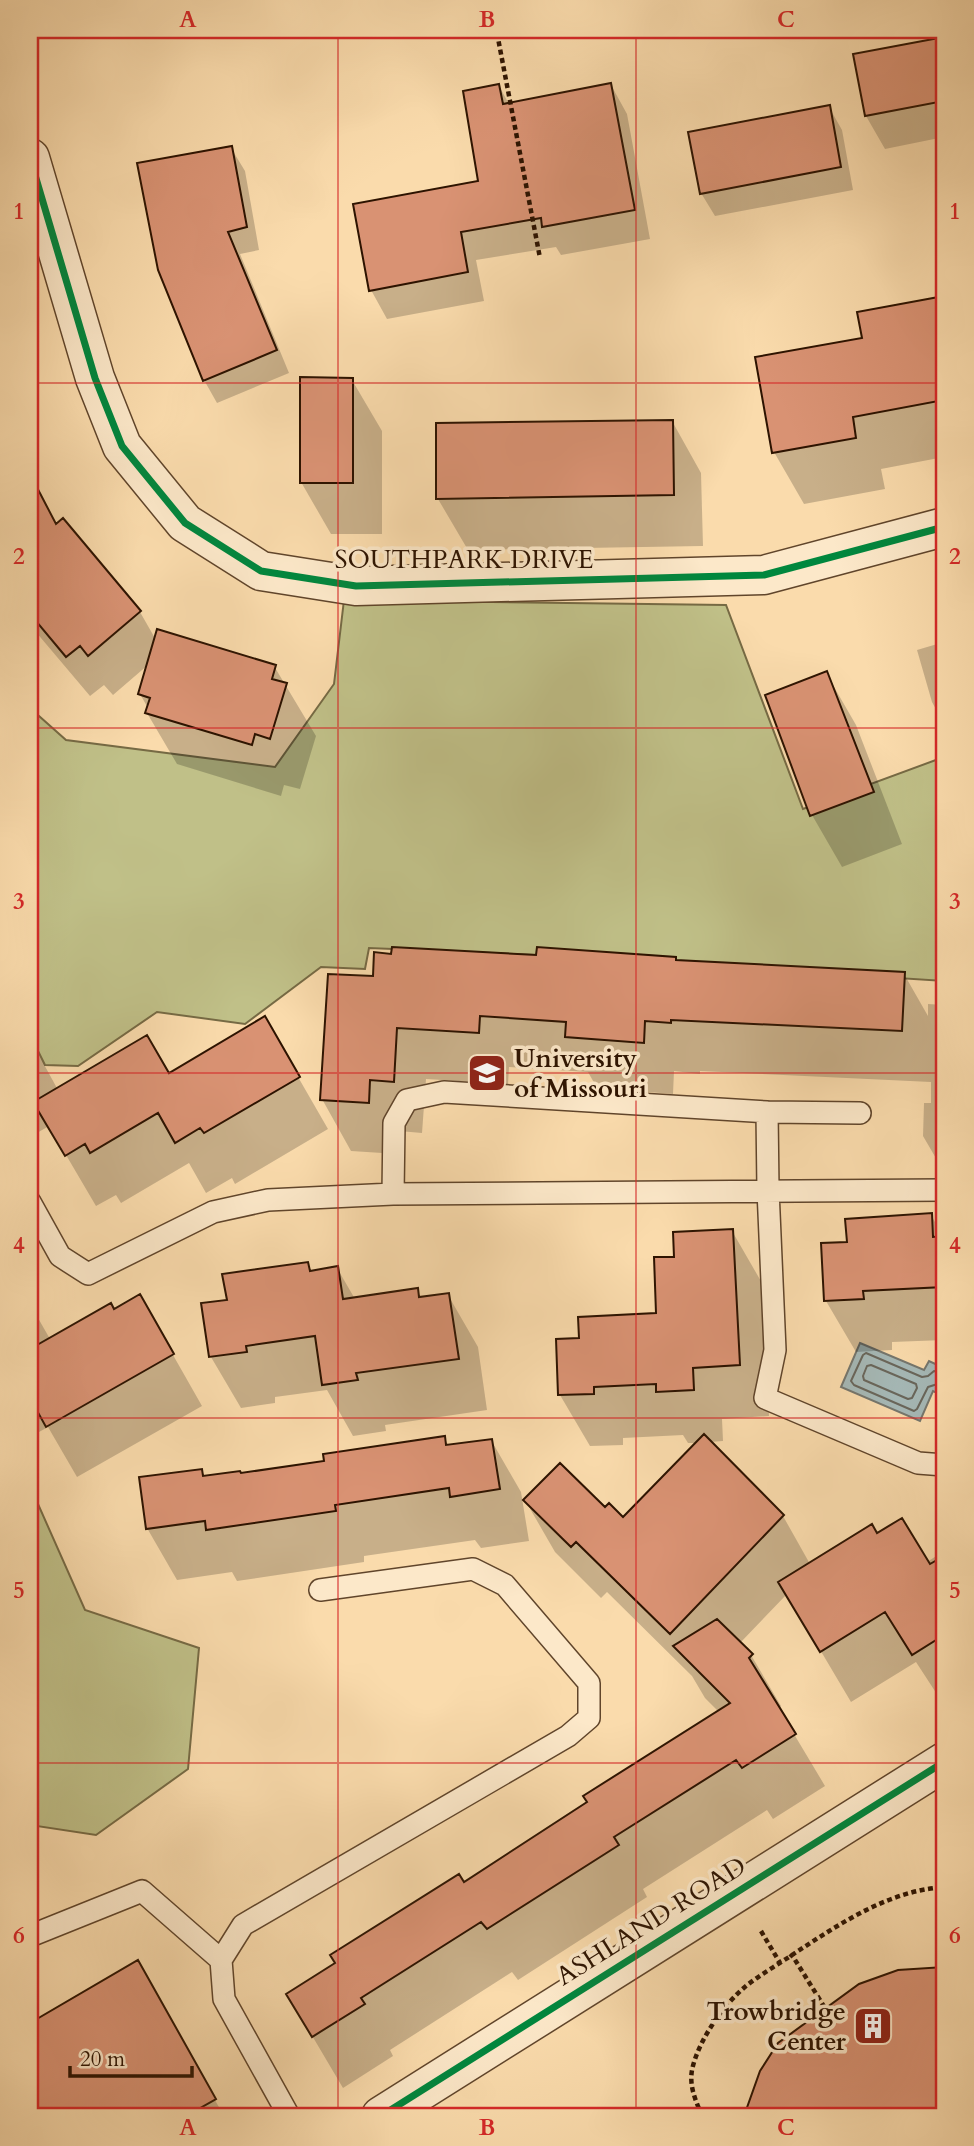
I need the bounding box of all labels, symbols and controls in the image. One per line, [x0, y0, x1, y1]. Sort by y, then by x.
text: A [179, 4, 197, 35]
text: B [479, 4, 495, 35]
text: C [777, 4, 795, 35]
text: 1 [13, 196, 25, 227]
text: 1 [949, 196, 961, 227]
text: 2 [13, 541, 25, 572]
text: 2 [949, 541, 961, 572]
street label: SOUTHPARK DRIVE [335, 542, 593, 577]
text: 3 [13, 886, 25, 917]
text: 3 [949, 886, 961, 917]
place label: University of Missouri [514, 1041, 647, 1106]
school or university icon: University of Missouri [466, 1052, 508, 1094]
text: 4 [13, 1230, 25, 1261]
text: 4 [949, 1230, 961, 1261]
text: 5 [13, 1575, 25, 1606]
text: 5 [949, 1575, 961, 1606]
street label: ASHLAND ROAD [549, 1848, 753, 1994]
text: 6 [13, 1920, 25, 1951]
text: 6 [949, 1920, 961, 1951]
place label: Trowbridge Center [706, 1994, 847, 2059]
building icon: Trowbridge Center [852, 2005, 894, 2047]
scale bar [70, 2034, 192, 2078]
text: 20 m [80, 2045, 125, 2074]
text: A [179, 2112, 197, 2143]
text: B [479, 2112, 495, 2143]
text: C [777, 2112, 795, 2143]

